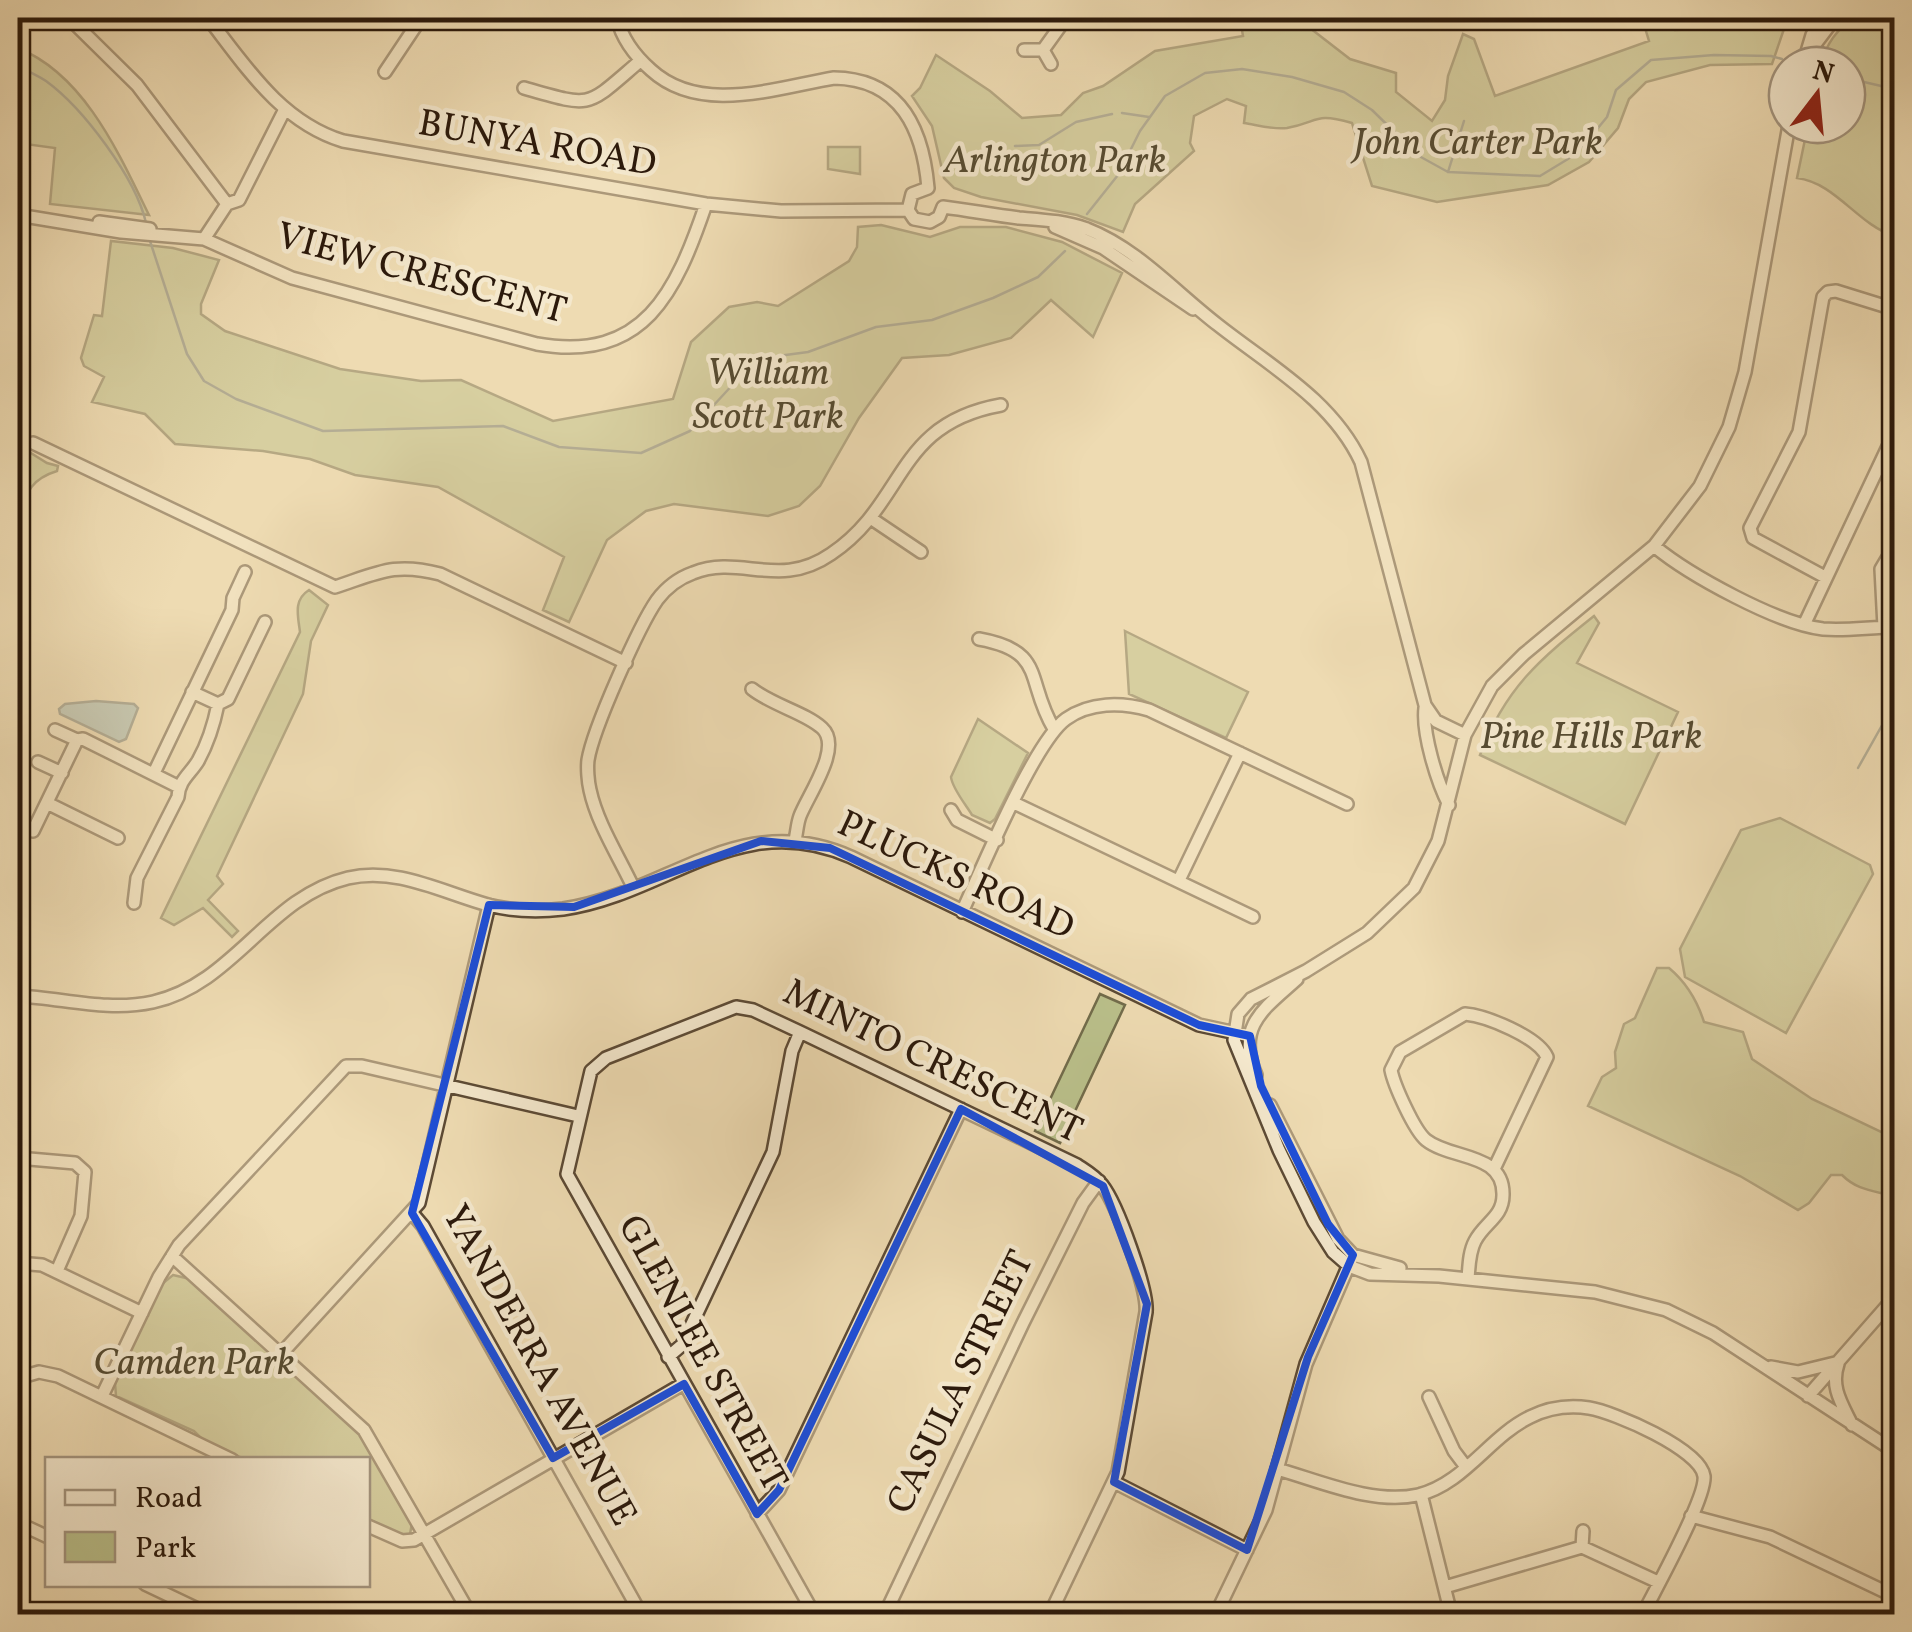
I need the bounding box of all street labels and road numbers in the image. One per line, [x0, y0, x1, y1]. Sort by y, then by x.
street label: BUNYA ROAD [414, 98, 660, 192]
street label: VIEW CRESCENT [270, 211, 572, 339]
street label: PLUCKS ROAD [828, 799, 1082, 955]
street label: MINTO CRESCENT [773, 968, 1091, 1158]
street label: YANDERRA AVENUE [428, 1196, 648, 1536]
street label: GLENLEE STREET [603, 1206, 799, 1502]
street label: CASULA STREET [875, 1242, 1049, 1524]

